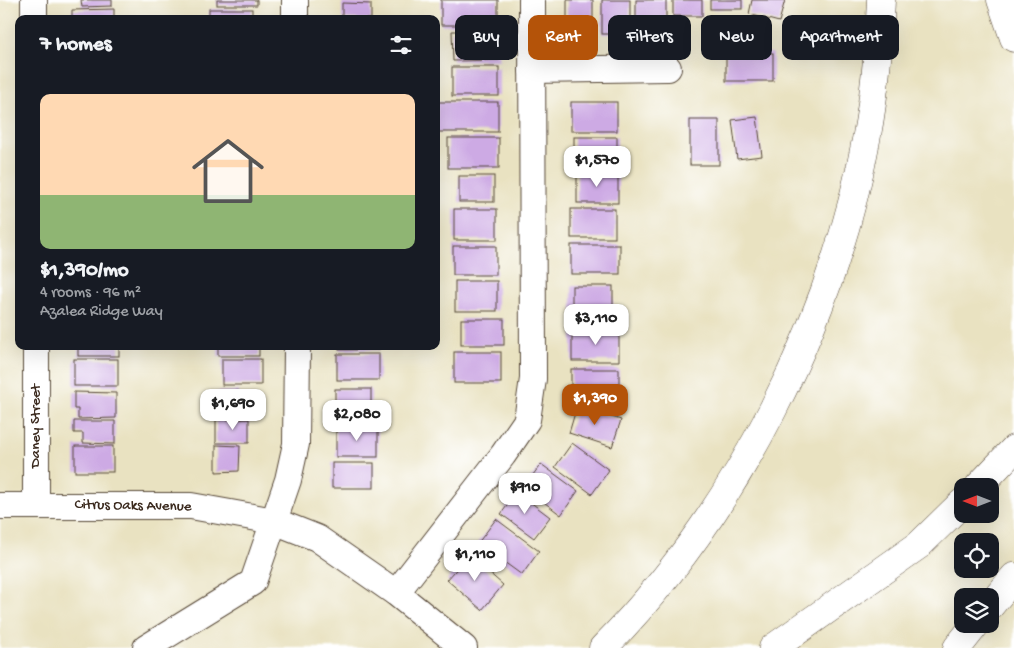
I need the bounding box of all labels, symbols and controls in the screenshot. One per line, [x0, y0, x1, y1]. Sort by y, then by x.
chip: Buy [455, 15, 518, 60]
chip: Rent [528, 15, 598, 60]
chip: Filters [608, 15, 691, 60]
chip: New [701, 15, 772, 60]
chip: Apartment [782, 15, 899, 60]
icon: filters [387, 31, 415, 59]
text: 7 homes [40, 33, 112, 58]
icon: home [183, 126, 273, 216]
pin: $1,570 [556, 146, 638, 188]
text: $1,570 [575, 152, 619, 171]
text: $1,390/mo [40, 259, 129, 284]
text: 4 rooms · 96 m² [40, 284, 141, 303]
text: Azalea Ridge Way [40, 303, 163, 322]
pin: $3,110 [555, 304, 637, 346]
text: $3,110 [575, 310, 617, 329]
street label: Daney Street [27, 382, 45, 469]
pin: $1,390 [554, 384, 636, 426]
pin: $1,690 [192, 388, 274, 431]
text: $1,390 [573, 390, 617, 409]
text: $1,690 [211, 395, 255, 414]
pin: $2,080 [316, 400, 398, 442]
text: $2,080 [334, 406, 381, 425]
pin: $910 [495, 472, 555, 515]
north arrow [954, 478, 999, 522]
map controls [954, 478, 999, 633]
text: $910 [510, 479, 540, 498]
street label: Citrus Oaks Avenue [74, 496, 192, 516]
button: locate [954, 533, 999, 578]
pin: $1,110 [434, 540, 516, 582]
text: $1,110 [455, 546, 495, 565]
button: layers [954, 588, 999, 633]

